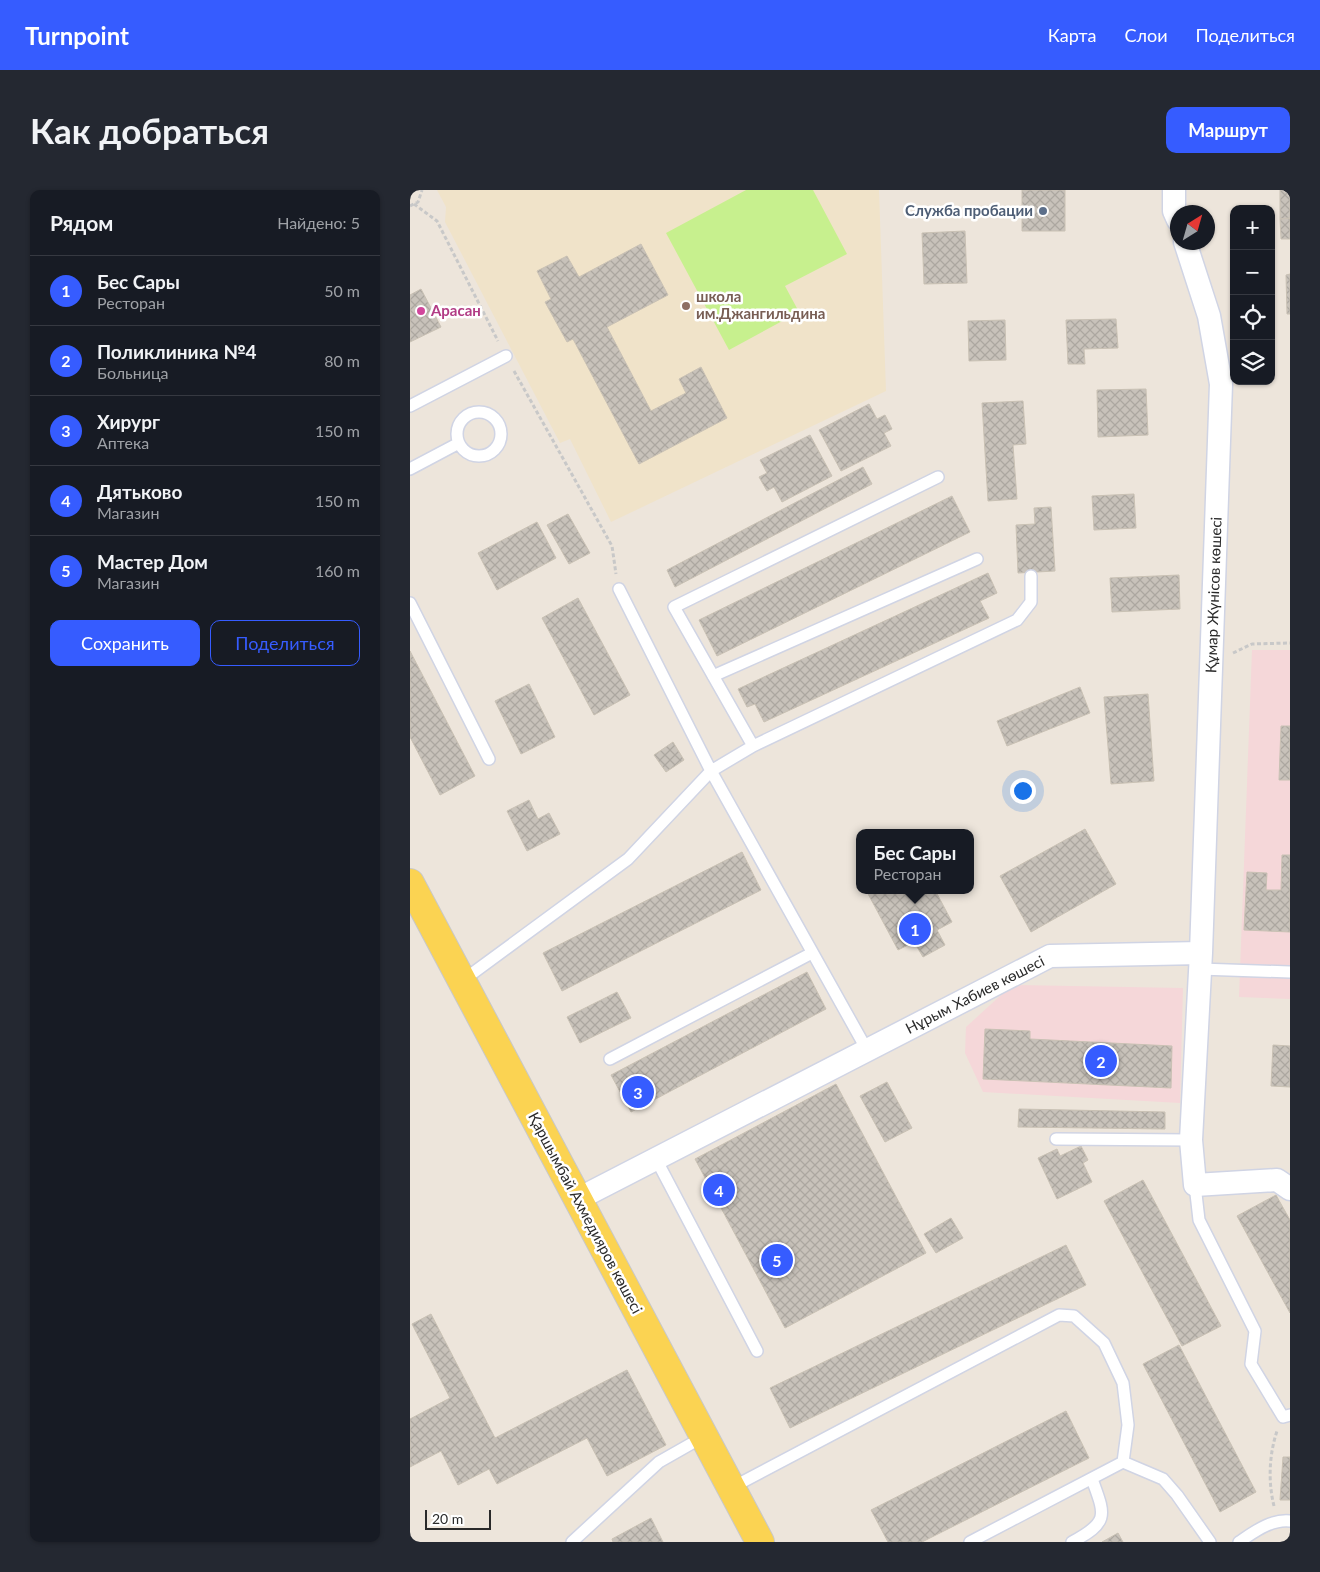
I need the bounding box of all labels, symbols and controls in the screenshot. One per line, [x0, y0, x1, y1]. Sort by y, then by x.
text: Turnpoint [25, 21, 129, 50]
text: Карта [1048, 24, 1096, 46]
text: Слои [1124, 24, 1168, 46]
text: Поделиться [1196, 24, 1295, 46]
button: Маршрут [1166, 107, 1290, 153]
text: Как добраться [30, 109, 269, 151]
place label: Служба пробации [905, 201, 1033, 219]
marker: Служба пробации [1037, 205, 1049, 217]
north arrow [1170, 205, 1215, 250]
map controls [1230, 205, 1275, 385]
button: + [1230, 205, 1275, 250]
text: Рядом [50, 210, 113, 235]
text: Найдено: 5 [277, 213, 360, 232]
button: − [1230, 250, 1275, 295]
text: Бес Сары [97, 270, 180, 293]
text: 1 [61, 281, 71, 300]
text: 50 m [324, 281, 360, 300]
place label: школа им.Джангильдина [696, 287, 825, 322]
text: Ресторан [97, 293, 165, 312]
button: locate [1230, 295, 1275, 340]
marker: школа им.Джангильдина [680, 300, 692, 312]
place label: Арасан [430, 301, 481, 319]
marker: Арасан [415, 305, 427, 317]
text: Поликлиника №4 [97, 340, 257, 363]
button: layers [1230, 340, 1275, 385]
text: 2 [61, 351, 71, 370]
text: 80 m [324, 351, 360, 370]
text: Больница [97, 363, 169, 382]
text: Хирург [97, 410, 160, 433]
text: 3 [61, 421, 71, 440]
text: 150 m [315, 421, 360, 440]
text: Аптека [97, 433, 149, 452]
text: Дятьково [97, 480, 182, 503]
text: 4 [61, 491, 71, 510]
text: 150 m [315, 491, 360, 510]
text: Магазин [97, 503, 159, 522]
street label: Құмар Жүнісов көшесі [1201, 517, 1225, 673]
text: Мастер Дом [97, 550, 208, 573]
text: 5 [61, 561, 71, 580]
text: 160 m [315, 561, 360, 580]
text: Магазин [97, 573, 159, 592]
button: Сохранить [50, 620, 200, 666]
button: Поделиться [210, 620, 360, 666]
your location [1010, 778, 1036, 804]
popup [856, 829, 974, 894]
text: Бес Сары [874, 841, 956, 864]
text: Ресторан [874, 864, 942, 883]
pin: 1 [899, 910, 931, 948]
street label: Нұрым Хабиев көшесі [902, 951, 1047, 1037]
pin: 2 [1085, 1042, 1117, 1080]
pin: 3 [622, 1073, 654, 1111]
street label: Қаршымбай Ахмедияров көшесі [525, 1109, 647, 1316]
pin: 4 [703, 1171, 735, 1209]
pin: 5 [761, 1241, 793, 1279]
scale bar [425, 1507, 491, 1530]
text: 20 m [432, 1510, 463, 1527]

